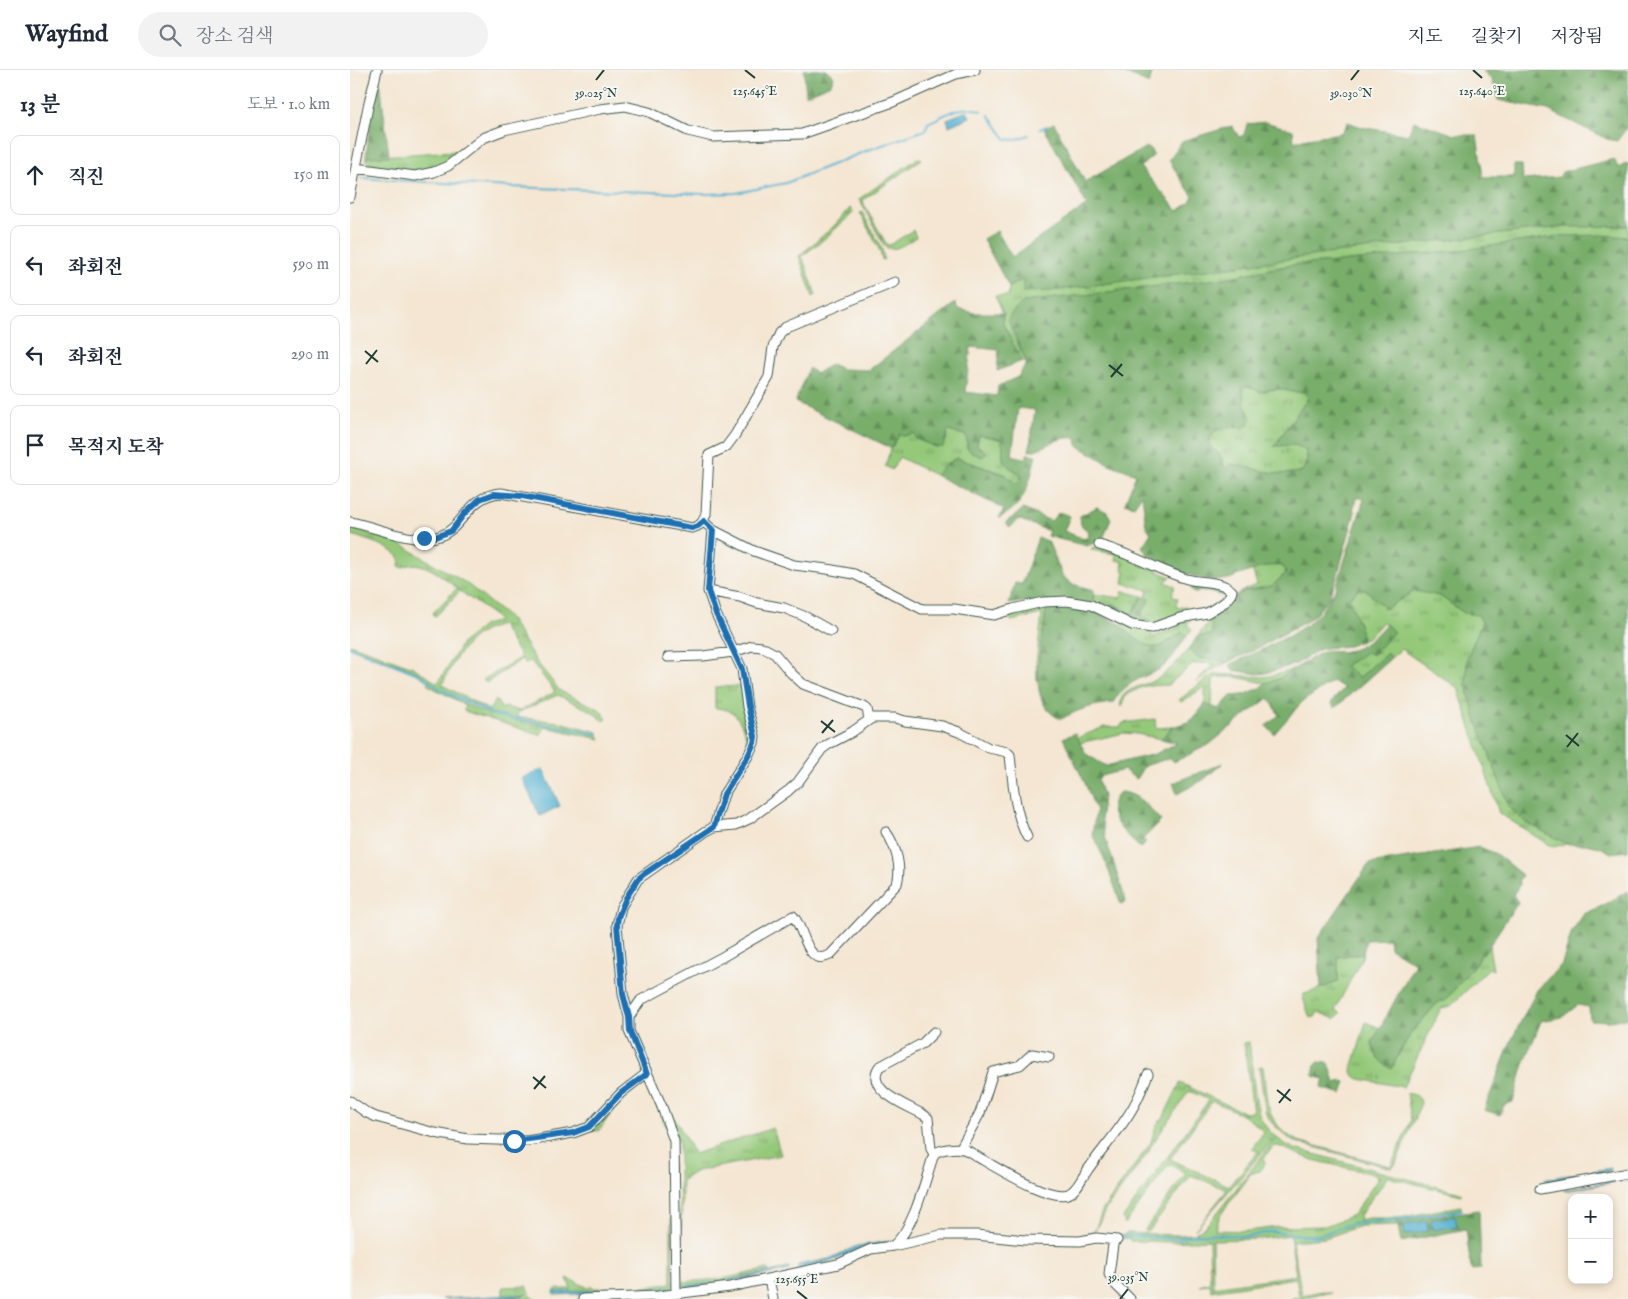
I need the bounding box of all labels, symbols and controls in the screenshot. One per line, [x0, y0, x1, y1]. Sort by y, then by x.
search box [138, 12, 488, 57]
text: Wayfind [25, 19, 108, 50]
icon: search [156, 21, 184, 49]
text: 장소 검색 [196, 25, 273, 49]
text: 지도 [1408, 26, 1443, 49]
text: 길찾기 [1471, 26, 1523, 49]
text: 저장됨 [1551, 26, 1603, 49]
text: 125.645°E [733, 84, 777, 99]
text: 125.640°E [1459, 84, 1505, 99]
text: 39.025°N [575, 86, 618, 101]
text: 39.030°N [1330, 86, 1373, 101]
text: 13 분 [20, 92, 61, 119]
text: 도보 · 1.0 km [247, 95, 330, 115]
icon: ahead [21, 161, 49, 189]
text: 150 m [294, 165, 329, 185]
text: 직진 [68, 166, 105, 190]
icon: left [21, 251, 49, 279]
text: 590 m [293, 255, 329, 275]
text: 좌회전 [68, 256, 123, 280]
icon: left [21, 341, 49, 369]
text: 290 m [291, 345, 329, 365]
text: 좌회전 [68, 346, 123, 370]
icon: arrive [21, 431, 49, 459]
text: 목적지 도착 [68, 436, 164, 460]
route end [413, 527, 436, 550]
route start [503, 1130, 526, 1153]
map controls [1568, 1194, 1613, 1284]
button: + [1568, 1194, 1613, 1239]
button: − [1568, 1239, 1613, 1284]
text: 39.035°N [1107, 1270, 1149, 1285]
text: 125.655°E [776, 1272, 818, 1287]

